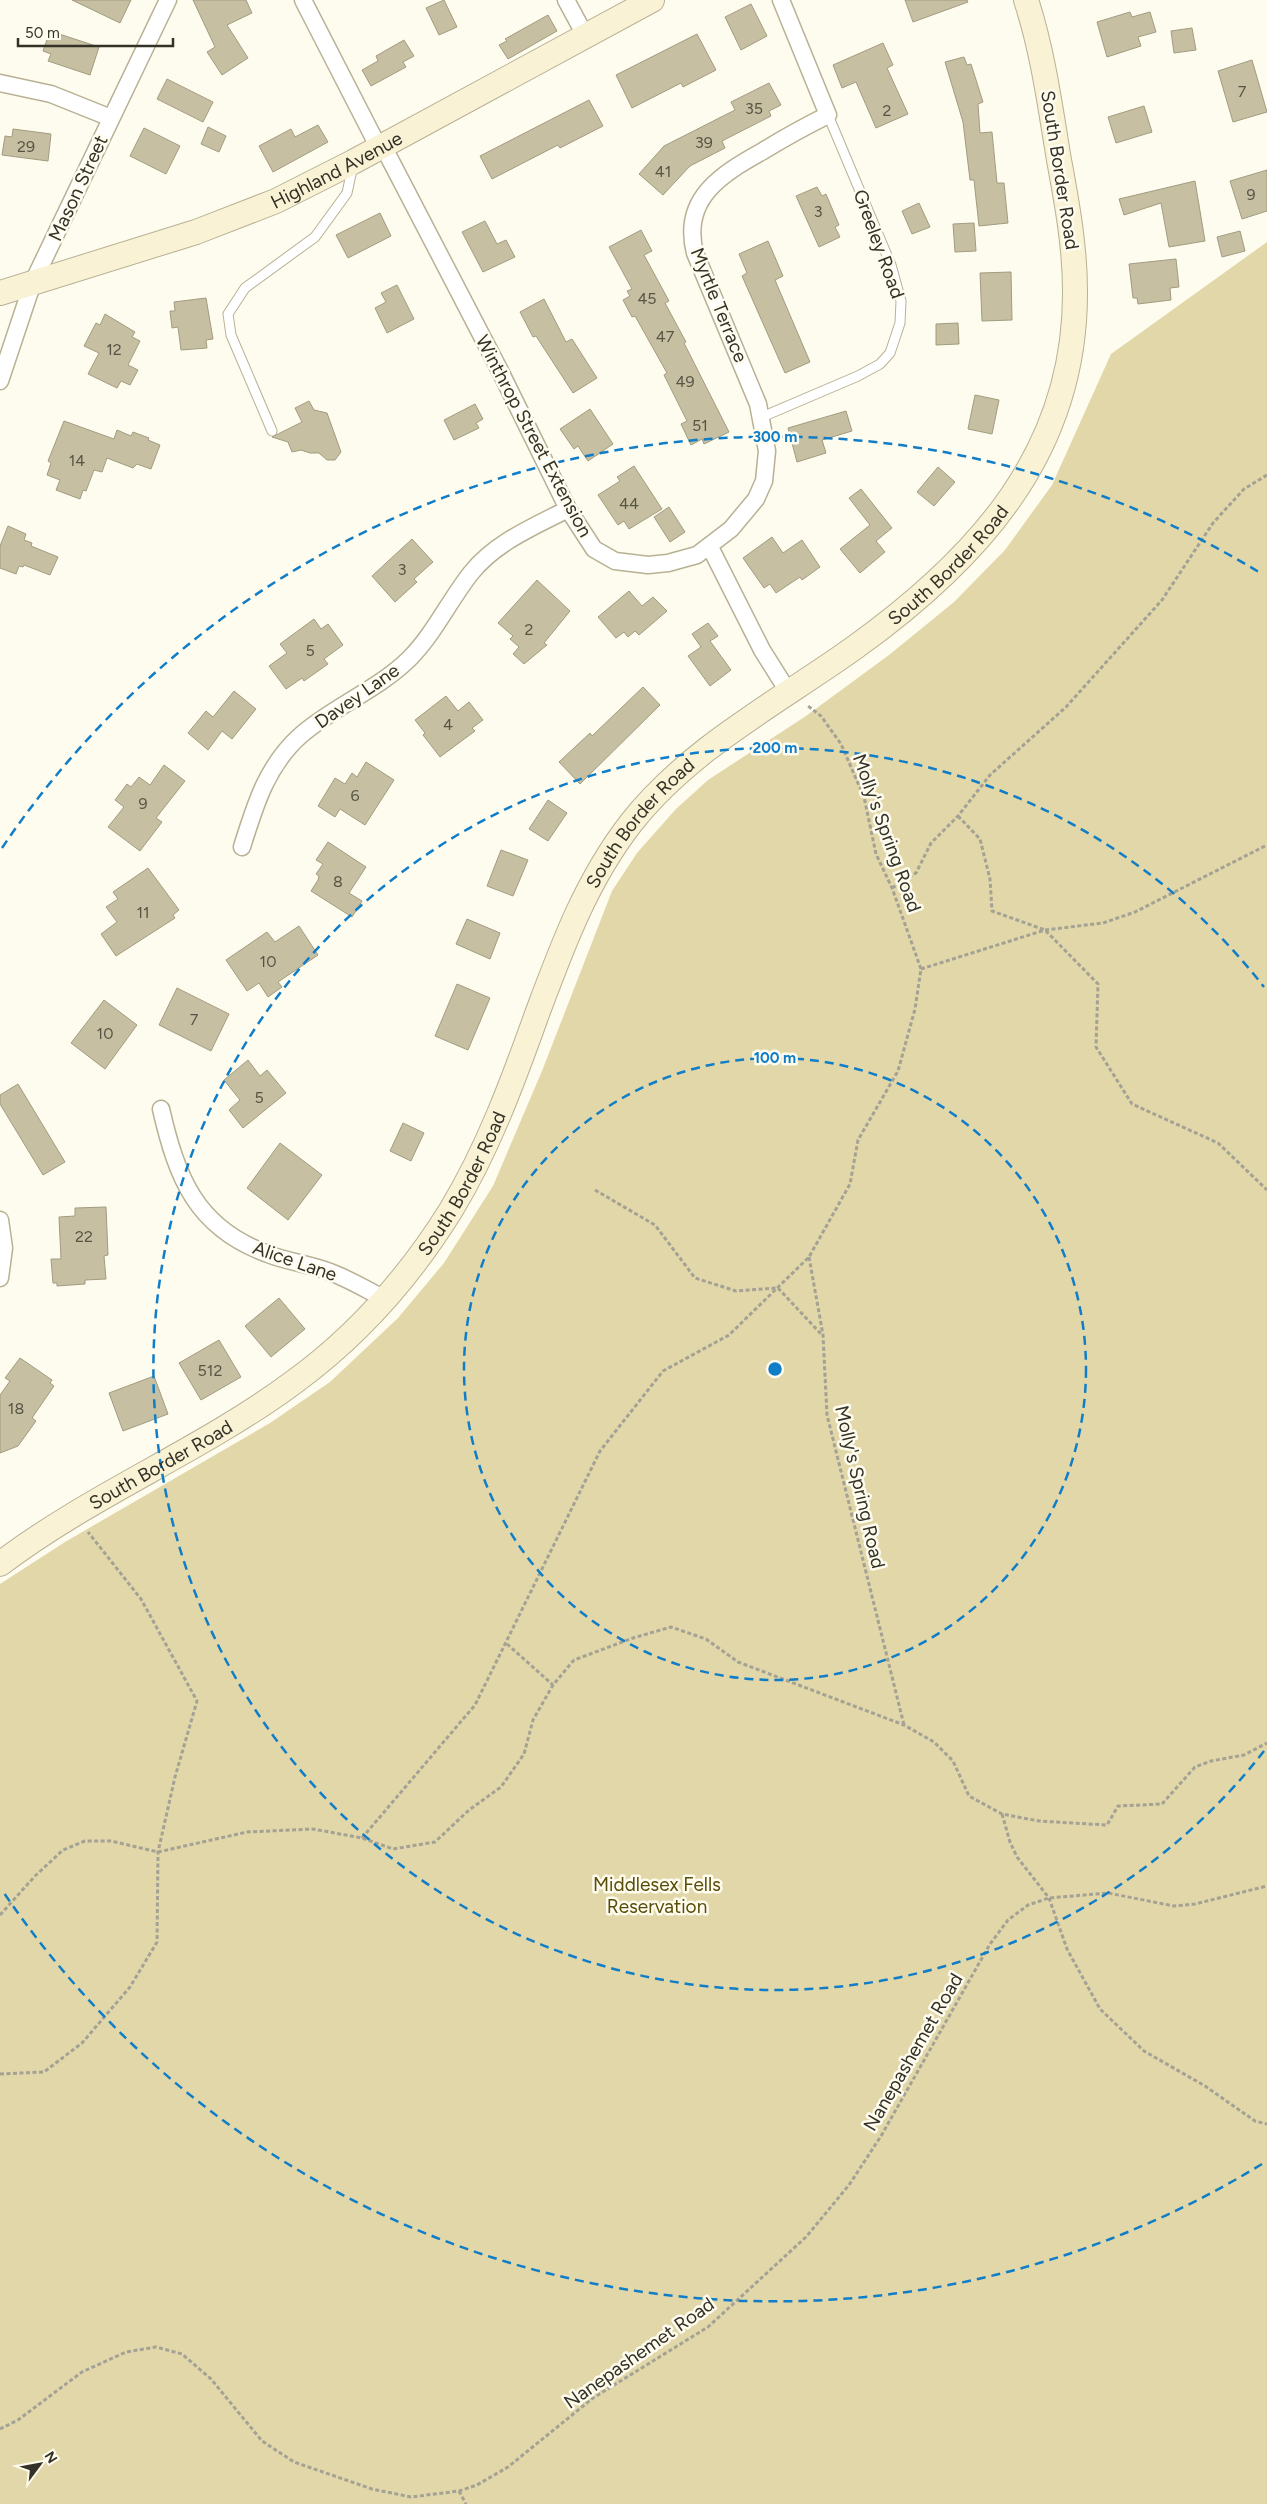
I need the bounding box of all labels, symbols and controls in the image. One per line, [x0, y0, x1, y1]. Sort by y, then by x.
scale bar [18, 15, 172, 47]
text: 50 m [25, 24, 60, 42]
house number: 7 [1238, 82, 1247, 101]
street label: South Border Road [1036, 89, 1084, 251]
house number: 35 [745, 99, 763, 118]
house number: 2 [883, 101, 891, 120]
street label: Highland Avenue [267, 126, 406, 213]
street label: Mason Street [43, 131, 113, 245]
house number: 39 [695, 133, 713, 152]
house number: 29 [17, 137, 35, 156]
house number: 41 [655, 162, 671, 181]
house number: 9 [1246, 185, 1256, 204]
street label: Greeley Road [849, 186, 909, 302]
house number: 3 [814, 202, 822, 221]
street label: Myrtle Terrace [686, 244, 752, 366]
house number: 45 [637, 289, 657, 308]
house number: 47 [656, 327, 675, 346]
street label: Winthrop Street Extension [471, 331, 597, 541]
house number: 12 [106, 340, 122, 359]
house number: 49 [676, 372, 695, 391]
house number: 51 [692, 416, 708, 435]
text: 300 m [753, 428, 797, 446]
house number: 14 [69, 451, 85, 470]
house number: 44 [619, 494, 639, 513]
street label: South Border Road [883, 500, 1013, 630]
house number: 3 [398, 560, 406, 579]
house number: 2 [525, 620, 533, 639]
house number: 5 [305, 641, 315, 660]
street label: Davey Lane [310, 659, 404, 733]
house number: 4 [443, 715, 453, 734]
text: 200 m [753, 739, 797, 757]
street label: Molly's Spring Road [848, 751, 926, 915]
street label: South Border Road [580, 753, 699, 892]
house number: 6 [350, 786, 360, 805]
house number: 9 [138, 794, 148, 813]
house number: 8 [333, 872, 343, 891]
house number: 11 [136, 903, 150, 922]
house number: 10 [260, 952, 276, 971]
house number: 7 [190, 1010, 199, 1029]
house number: 10 [97, 1024, 113, 1043]
text: 100 m [754, 1049, 796, 1067]
house number: 5 [254, 1088, 264, 1107]
street label: South Border Road [413, 1108, 510, 1260]
house number: 22 [75, 1227, 93, 1246]
street label: Alice Lane [250, 1236, 340, 1286]
centre of rings [766, 1360, 784, 1378]
house number: 512 [198, 1361, 222, 1380]
house number: 18 [8, 1399, 24, 1418]
street label: Molly's Spring Road [830, 1403, 890, 1571]
street label: South Border Road [85, 1415, 236, 1514]
park label: Middlesex Fells Reservation [593, 1873, 721, 1918]
street label: Nanepashemet Road [858, 1969, 968, 2135]
street label: Nanepashemet Road [559, 2292, 719, 2414]
north arrow [15, 2439, 65, 2489]
text: N [41, 2448, 61, 2466]

